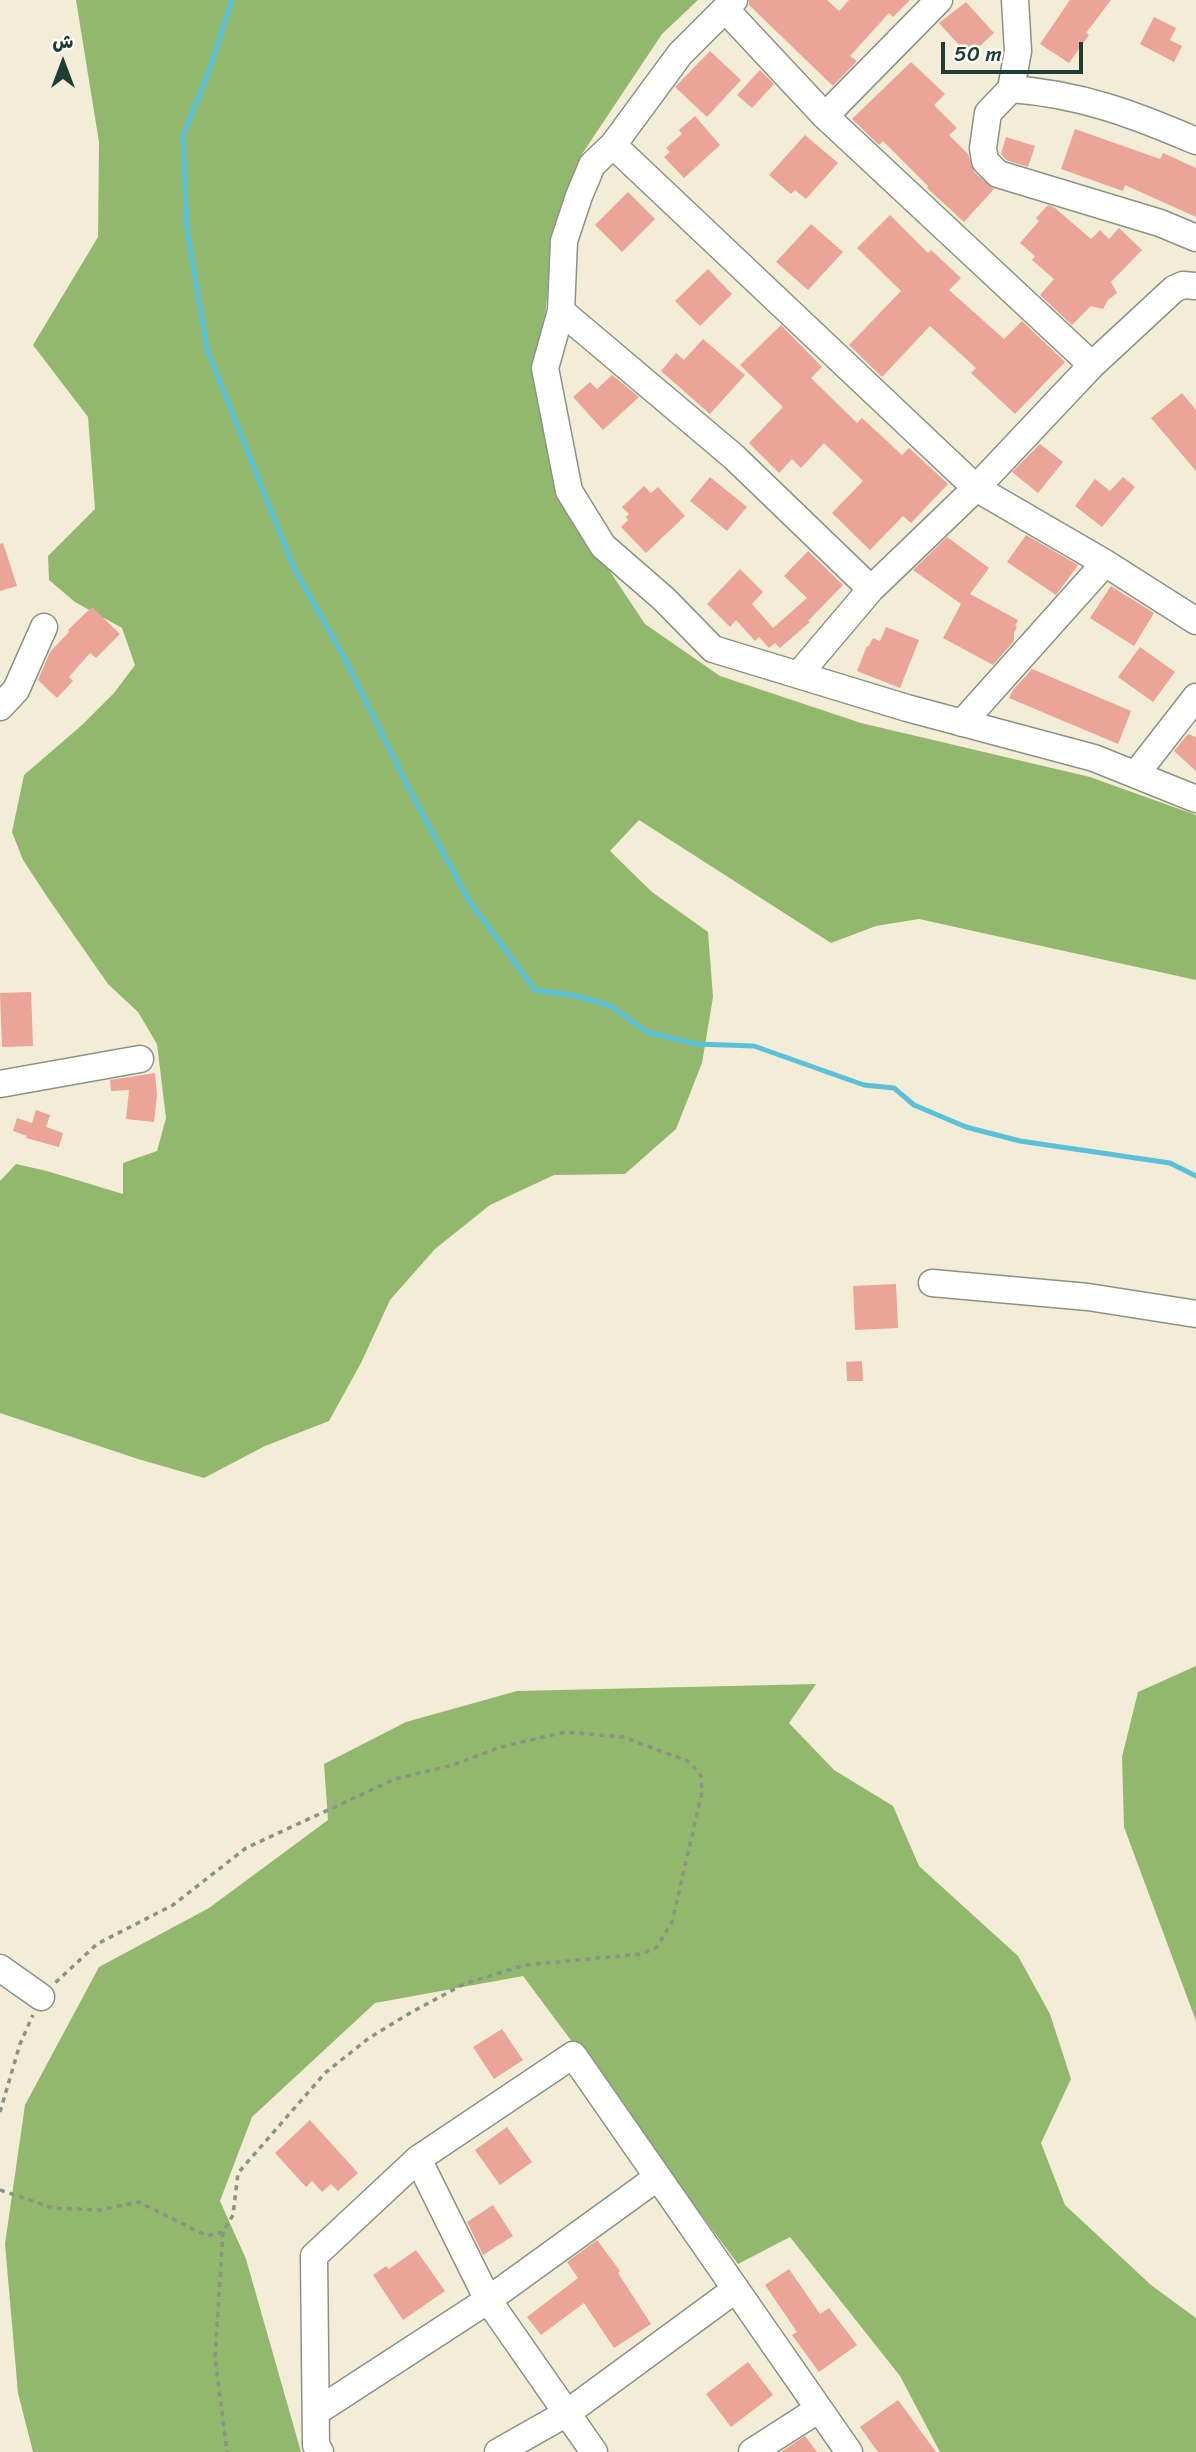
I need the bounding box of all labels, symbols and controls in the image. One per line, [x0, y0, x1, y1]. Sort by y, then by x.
text: ش [53, 25, 73, 58]
north arrow [28, 28, 98, 98]
scale bar [944, 28, 1086, 72]
text: 50 m [954, 35, 1002, 73]

